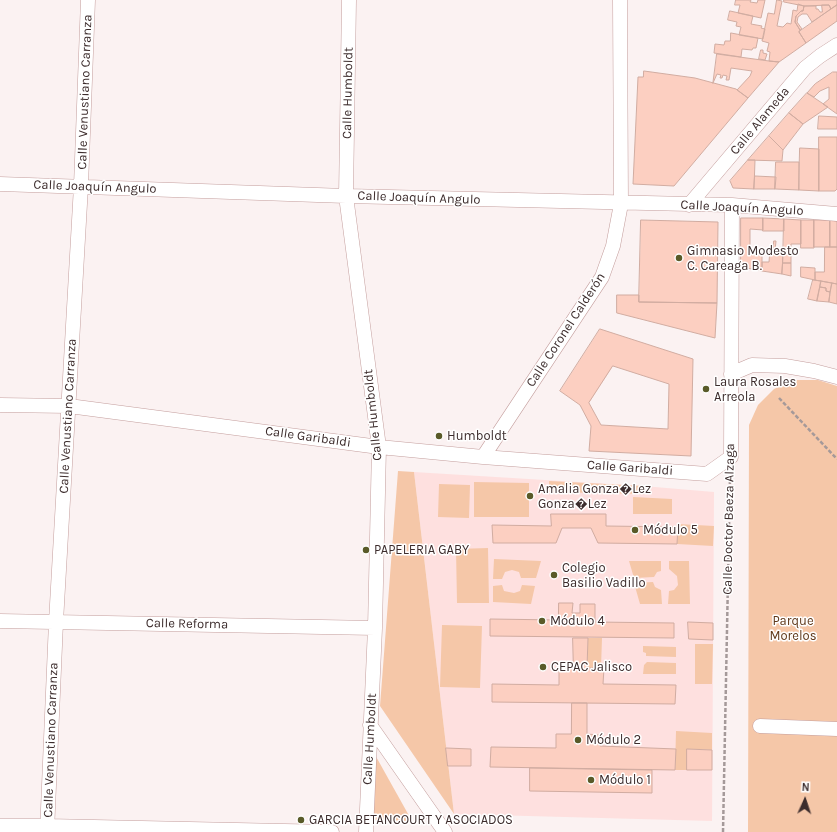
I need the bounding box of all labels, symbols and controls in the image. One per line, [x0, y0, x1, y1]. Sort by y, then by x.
street label: Calle Venustiano Carranza [74, 14, 96, 170]
street label: Calle Humboldt [339, 47, 357, 139]
street label: Calle Alameda [727, 84, 793, 158]
street label: Calle Joaquín Angulo [33, 177, 157, 197]
street label: Calle Joaquín Angulo [357, 188, 481, 208]
street label: Calle Joaquín Angulo [680, 197, 804, 219]
place label: Gimnasio Modesto C. Careaga B. [687, 243, 799, 274]
marker: Gimnasio Modesto C. Careaga B. [674, 253, 684, 263]
street label: Calle Coronel Calderón [523, 270, 609, 390]
street label: Calle Venustiano Carranza [56, 338, 80, 494]
street label: Calle Humboldt [360, 368, 386, 462]
place label: Laura Rosales Arreola [714, 374, 796, 405]
marker: Laura Rosales Arreola [701, 384, 711, 394]
street label: Calle Garibaldi [264, 423, 352, 451]
place label: Humboldt [447, 428, 507, 444]
marker: Humboldt [434, 431, 444, 441]
street label: Calle Doctor Baeza Alzaga [720, 443, 738, 595]
street label: Calle Garibaldi [586, 457, 674, 479]
place label: Amalia Gonza�Lez Gonza�Lez [538, 481, 651, 512]
marker: Amalia Gonza�Lez Gonza�Lez [525, 491, 535, 501]
place label: Módulo 5 [643, 522, 698, 538]
marker: Módulo 5 [630, 525, 640, 535]
place label: PAPELERIA GABY [374, 542, 469, 558]
marker: PAPELERIA GABY [361, 545, 371, 555]
place label: Colegio Basilio Vadillo [562, 560, 646, 591]
marker: Colegio Basilio Vadillo [549, 570, 559, 580]
place label: Módulo 4 [550, 613, 605, 629]
park label: Parque Morelos [769, 613, 817, 644]
street label: Calle Reforma [146, 615, 228, 633]
marker: Módulo 4 [537, 616, 547, 626]
place label: CEPAC Jalisco [551, 659, 632, 675]
street label: Calle Venustiano Carranza [40, 662, 62, 818]
marker: CEPAC Jalisco [538, 662, 548, 672]
street label: Calle Humboldt [360, 693, 380, 785]
place label: Módulo 2 [586, 732, 641, 748]
marker: Módulo 2 [573, 735, 583, 745]
place label: Módulo 1 [599, 772, 651, 788]
marker: Módulo 1 [586, 775, 596, 785]
north arrow [785, 780, 825, 820]
text: N [801, 781, 810, 794]
place label: GARCIA BETANCOURT Y ASOCIADOS [309, 812, 513, 828]
marker: GARCIA BETANCOURT Y ASOCIADOS [296, 815, 306, 825]

